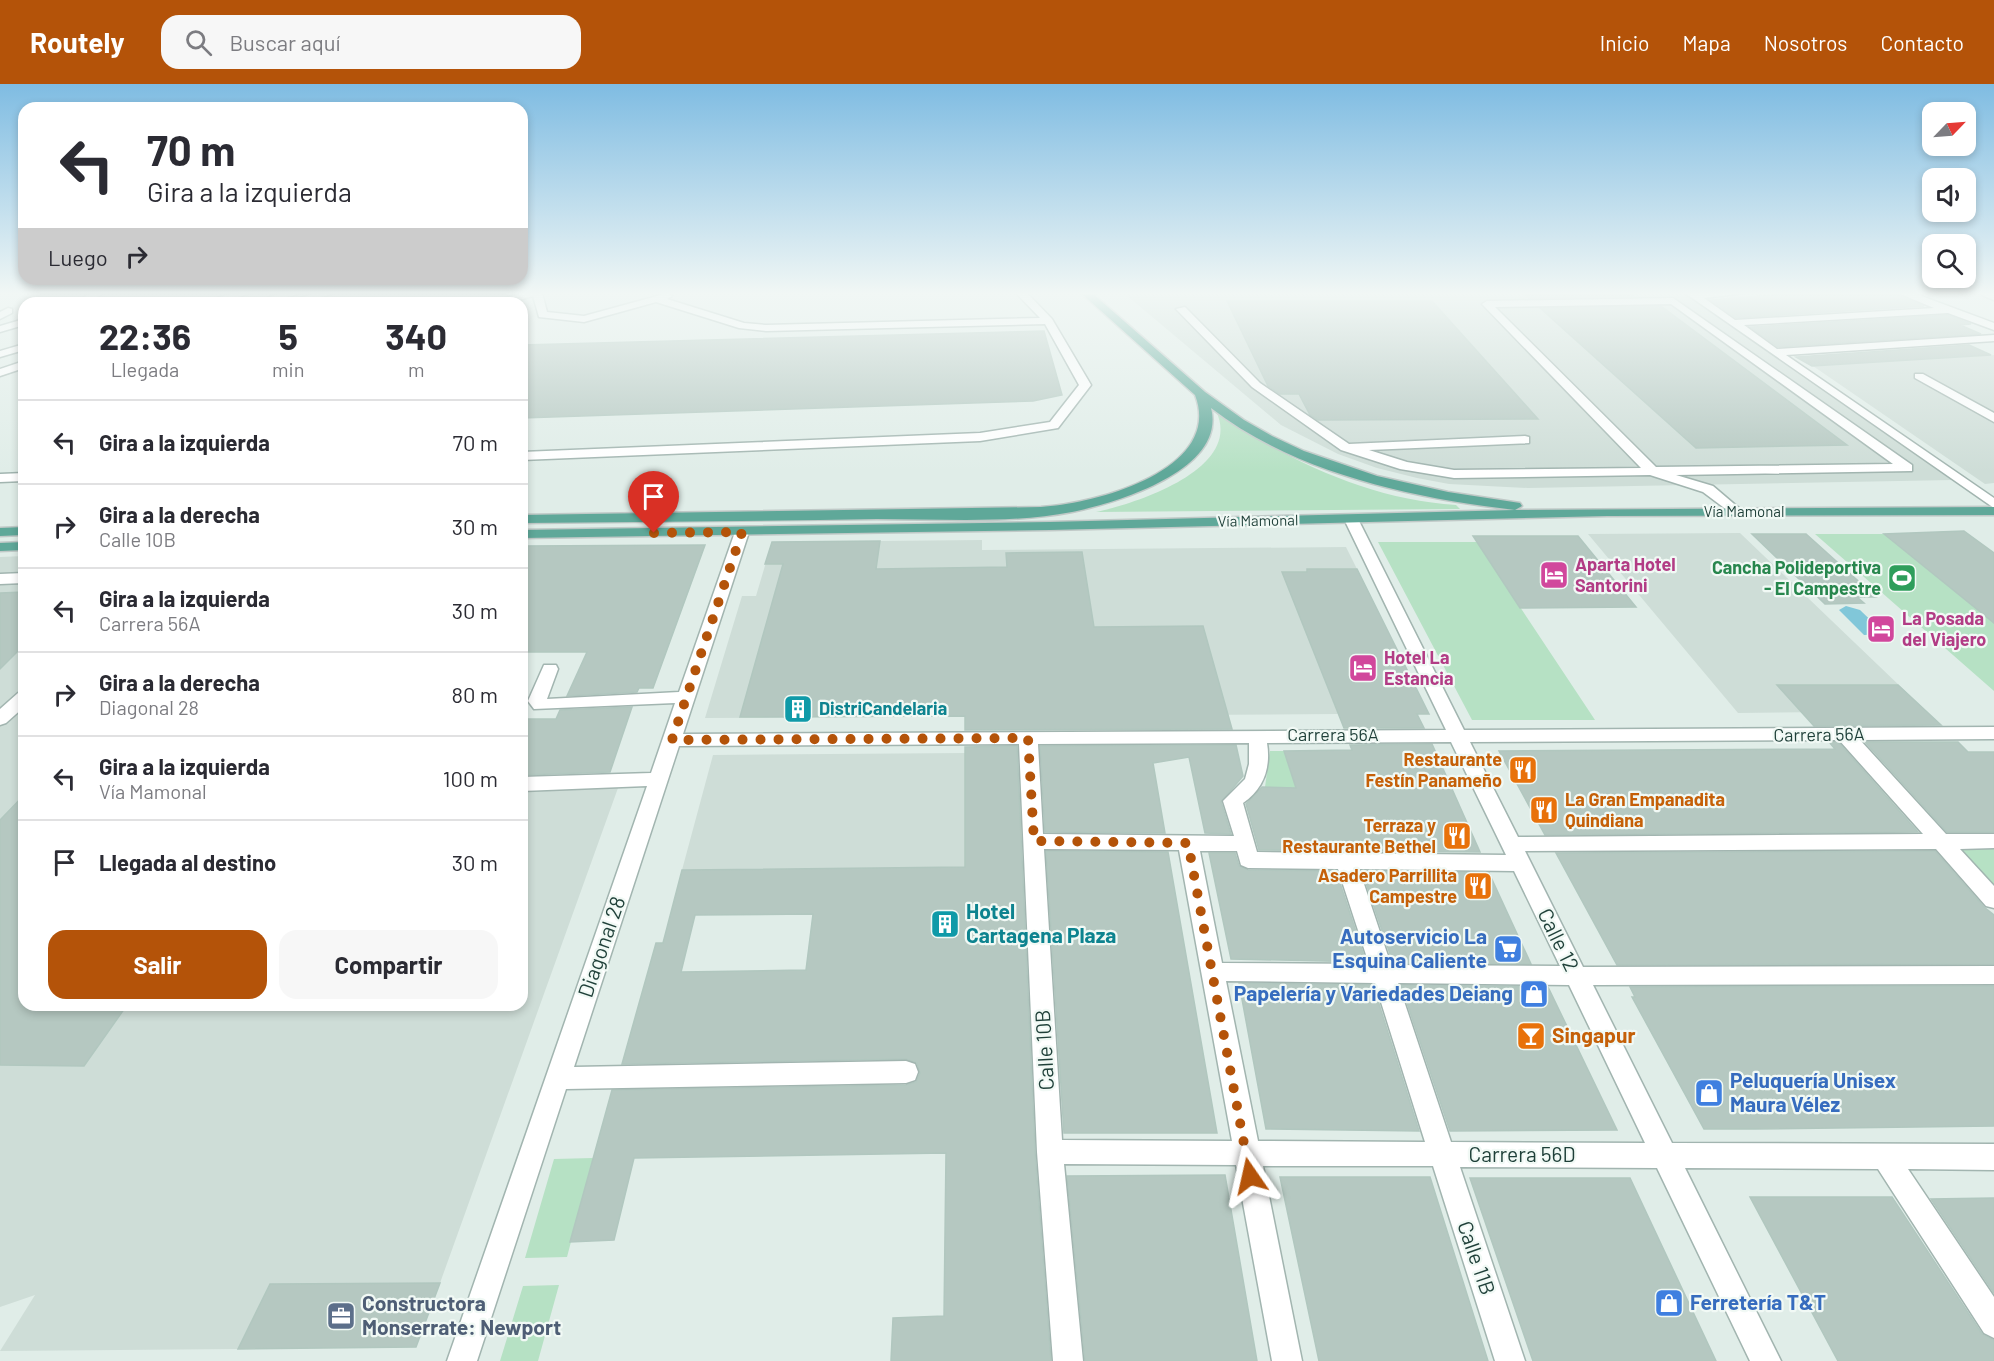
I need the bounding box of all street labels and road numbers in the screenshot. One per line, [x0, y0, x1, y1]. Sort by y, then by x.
street label: Vía Mamonal [1704, 502, 1784, 520]
street label: Vía Mamonal [1217, 510, 1299, 530]
street label: Carrera 56A [1773, 722, 1865, 746]
street label: Carrera 56A [1287, 723, 1379, 745]
street label: Diagonal 28 [572, 893, 629, 1000]
street label: Calle 12 [1533, 904, 1585, 975]
street label: Calle 10B [1029, 1009, 1058, 1091]
street label: Carrera 56D [1469, 1141, 1575, 1166]
street label: Calle 11B [1453, 1217, 1502, 1298]

